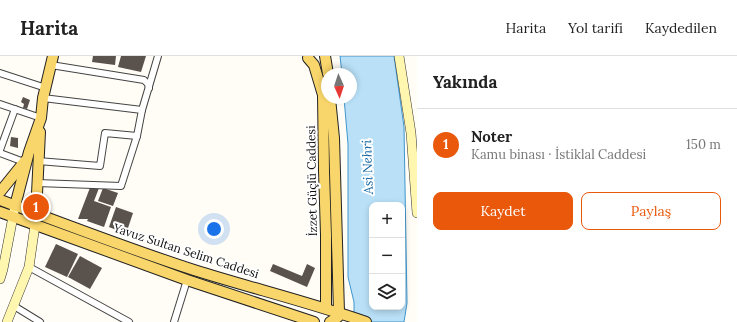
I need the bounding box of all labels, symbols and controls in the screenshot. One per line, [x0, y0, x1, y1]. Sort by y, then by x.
text: Harita [20, 16, 78, 40]
text: Harita [505, 19, 546, 37]
text: Yol tarifi [568, 19, 623, 37]
text: Kaydedilen [645, 19, 717, 37]
north arrow [321, 68, 357, 104]
text: Yakında [433, 71, 497, 93]
street label: İzzet Güçlü Caddesi [303, 125, 320, 237]
text: Noter [471, 127, 512, 146]
text: 1 [443, 136, 449, 153]
text: 150 m [686, 136, 721, 153]
water label: Asi Nehri [358, 139, 377, 196]
text: Kamu binası · İstiklal Caddesi [471, 146, 646, 163]
pin: 1 [23, 192, 49, 222]
button: Kaydet [433, 192, 573, 230]
button: Paylaş [581, 192, 721, 230]
map controls [369, 202, 405, 310]
button: + [369, 202, 405, 238]
your location [204, 219, 224, 239]
street label: Yavuz Sultan Selim Caddesi [111, 220, 261, 281]
button: − [369, 238, 405, 274]
button: layers [369, 274, 405, 310]

